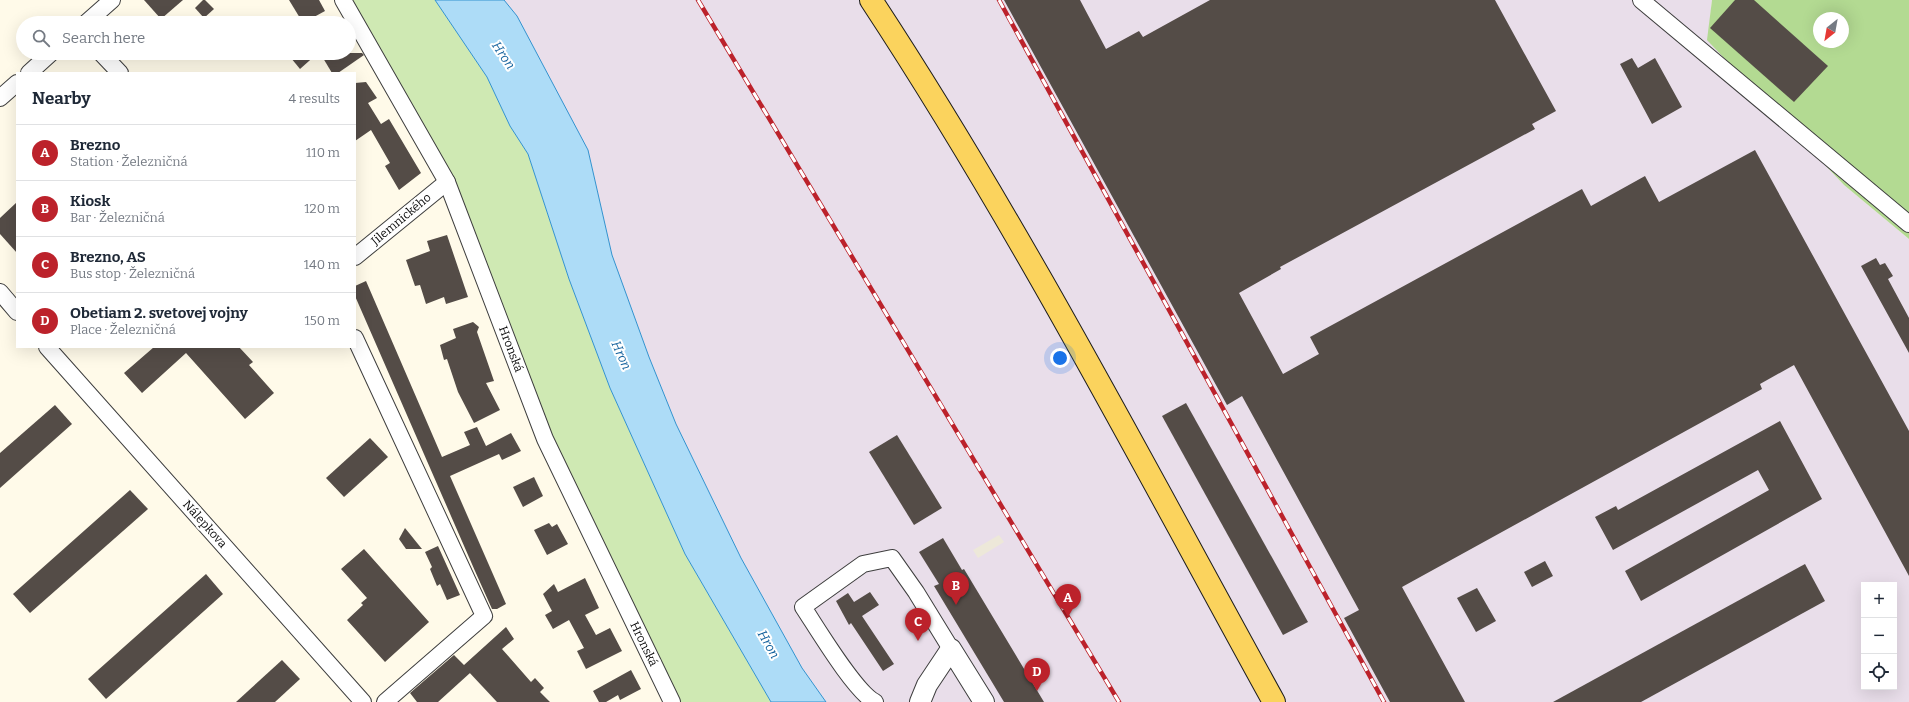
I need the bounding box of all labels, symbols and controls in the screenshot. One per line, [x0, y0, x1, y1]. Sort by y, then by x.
north arrow [1813, 12, 1849, 48]
search box [16, 16, 356, 60]
icon: search [30, 27, 52, 49]
text: Search here [62, 29, 145, 47]
water label: Hron [489, 39, 518, 72]
text: Nearby [32, 88, 91, 109]
text: 4 results [288, 91, 340, 106]
text: Brezno [70, 136, 120, 154]
text: A [40, 145, 50, 160]
text: 110 m [306, 145, 340, 160]
text: Station · Železničná [70, 154, 188, 169]
street label: Jilemnického [368, 190, 434, 249]
text: Kiosk [70, 192, 110, 210]
text: B [41, 201, 49, 216]
text: 120 m [304, 201, 340, 216]
text: Bar · Železničná [70, 210, 165, 225]
text: Brezno, AS [70, 248, 146, 266]
text: C [41, 257, 49, 272]
text: 140 m [304, 257, 340, 272]
text: Bus stop · Železničná [70, 266, 195, 281]
text: Obetiam 2. svetovej vojny [70, 304, 248, 322]
text: D [40, 313, 50, 328]
text: 150 m [304, 313, 340, 328]
text: Place · Železničná [70, 322, 176, 337]
street label: Hronská [496, 324, 526, 374]
water label: Hron [609, 338, 635, 372]
your location [1050, 348, 1070, 368]
street label: Nálepkova [180, 497, 230, 551]
pin: B [943, 572, 969, 605]
map controls [1861, 582, 1897, 690]
button: + [1861, 582, 1897, 618]
pin: A [1055, 584, 1081, 617]
pin: C [905, 608, 931, 641]
button: − [1861, 618, 1897, 654]
street label: Hronská [627, 619, 661, 669]
water label: Hron [755, 627, 783, 661]
button: locate [1861, 654, 1897, 690]
pin: D [1024, 658, 1050, 691]

